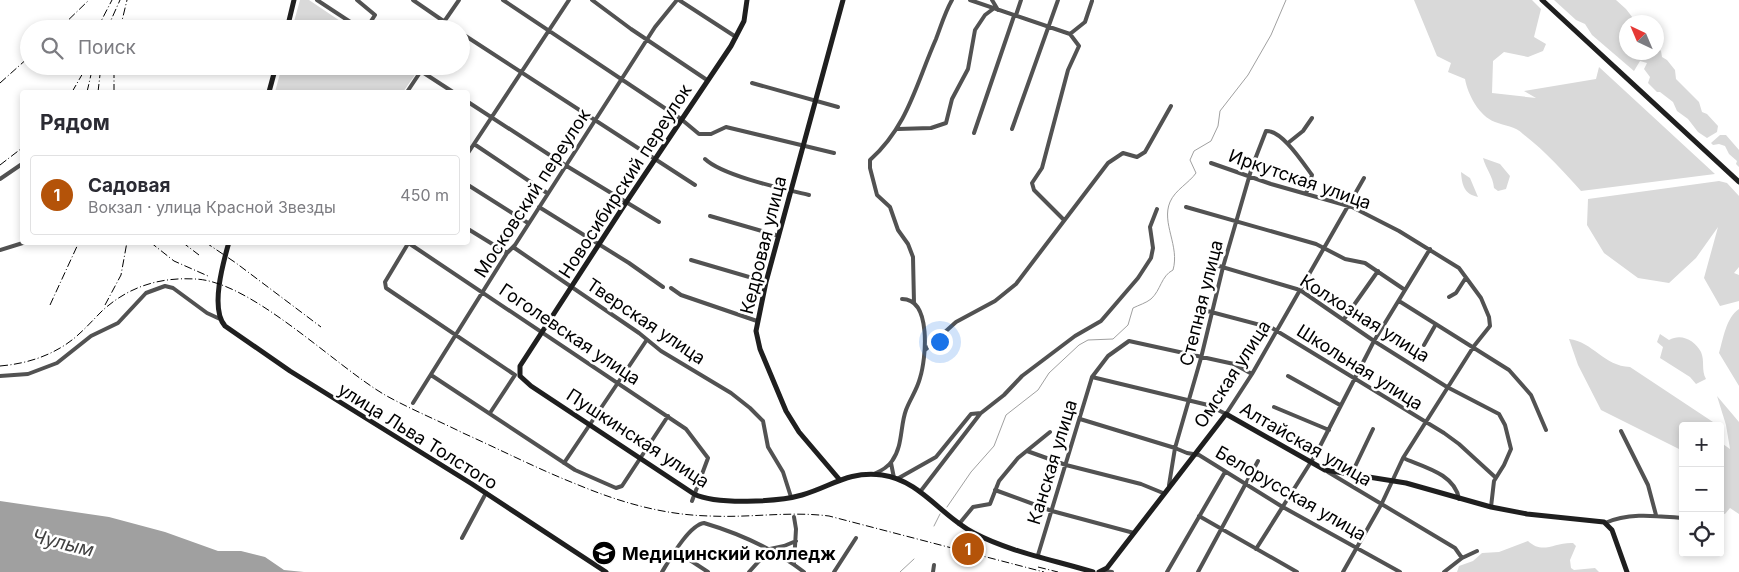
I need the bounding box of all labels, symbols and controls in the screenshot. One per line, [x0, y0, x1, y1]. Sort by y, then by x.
north arrow [1619, 15, 1664, 60]
search box [20, 20, 470, 75]
icon: search [38, 34, 66, 62]
text: Поиск [78, 36, 136, 59]
street label: Новосибирский переулок [554, 80, 696, 282]
street label: Московский переулок [470, 105, 594, 281]
text: Рядом [40, 110, 110, 135]
street label: Иркутская улица [1226, 145, 1374, 213]
text: Садовая [88, 174, 170, 197]
street label: Кедровая улица [736, 174, 790, 316]
text: 1 [54, 185, 60, 205]
text: 450 m [400, 185, 449, 205]
text: Вокзал · улица Красной Звезды [88, 197, 336, 217]
street label: Степная улица [1175, 238, 1227, 368]
street label: Колхозная улица [1296, 270, 1434, 366]
street label: Тверская улица [583, 274, 709, 368]
street label: Гоголевская улица [496, 279, 644, 389]
street label: Омская улица [1189, 316, 1275, 432]
street label: Школьная улица [1293, 320, 1427, 414]
your location [927, 329, 953, 355]
street label: улица Льва Толстого [334, 378, 502, 494]
street label: Пушкинская улица [563, 384, 713, 492]
street label: Канская улица [1023, 397, 1081, 527]
street label: Алтайская улица [1237, 398, 1375, 490]
map controls [1679, 422, 1724, 557]
button: + [1679, 422, 1724, 467]
street label: Белорусская улица [1212, 441, 1370, 545]
button: − [1679, 467, 1724, 512]
button: locate [1679, 512, 1724, 557]
water label: Чулым [30, 524, 97, 562]
pin: 1 [952, 530, 984, 568]
school or university icon: Медицинский колледж [591, 540, 617, 566]
place label: Медицинский колледж [622, 543, 836, 564]

